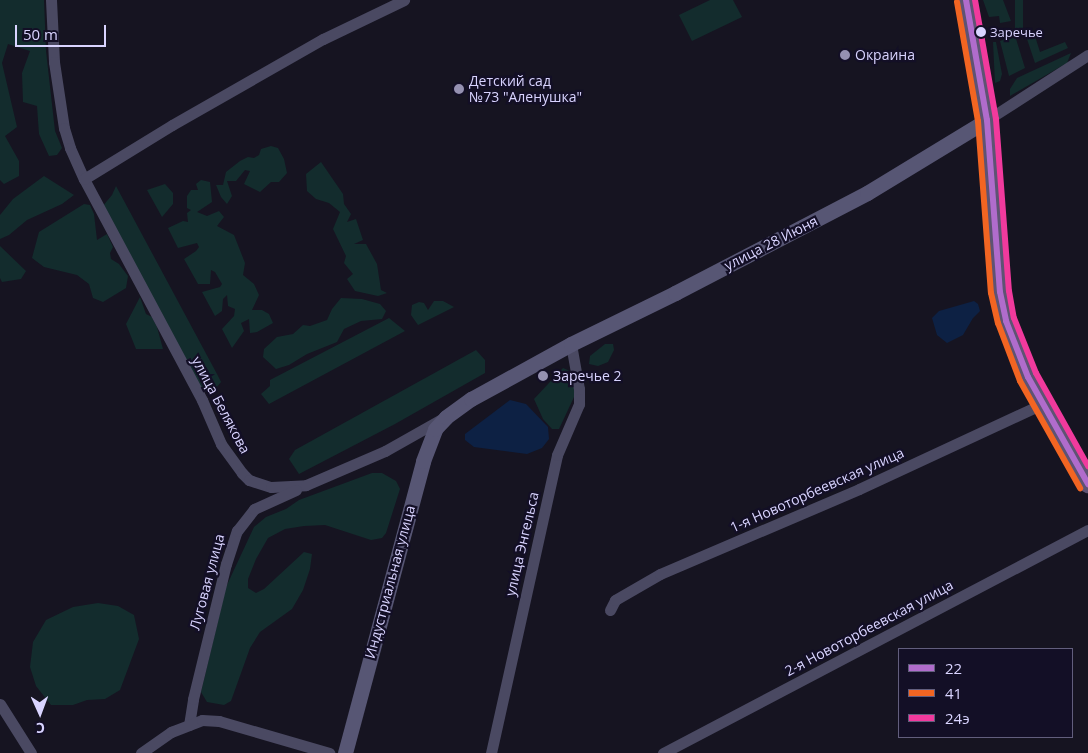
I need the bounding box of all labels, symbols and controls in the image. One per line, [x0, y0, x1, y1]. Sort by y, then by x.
scale bar [18, 15, 109, 47]
text: 50 m [23, 24, 58, 44]
place label: Заречье [990, 24, 1043, 40]
marker: Заречье [976, 27, 986, 37]
place label: Окраина [855, 47, 915, 63]
marker: Окраина [839, 49, 851, 61]
place label: Детский сад №73 "Аленушка" [469, 73, 582, 105]
marker: Детский сад №73 "Аленушка" [453, 83, 465, 95]
street label: улица 28 Июня [721, 212, 821, 274]
street label: улица Белякова [188, 353, 254, 457]
place label: Заречье 2 [553, 368, 622, 384]
marker: Заречье 2 [537, 370, 549, 382]
street label: 1-я Новоторбеевская улица [728, 444, 906, 536]
street label: улица Энгельса [502, 490, 542, 598]
street label: Индустриальная улица [361, 504, 419, 660]
street label: Луговая улица [186, 532, 228, 632]
street label: 2-я Новоторбеевская улица [782, 576, 956, 680]
legend [898, 648, 1073, 738]
text: 22 [945, 658, 962, 678]
text: 41 [945, 683, 962, 703]
north arrow [15, 688, 65, 738]
text: 24э [945, 708, 970, 728]
text: С [36, 719, 45, 738]

